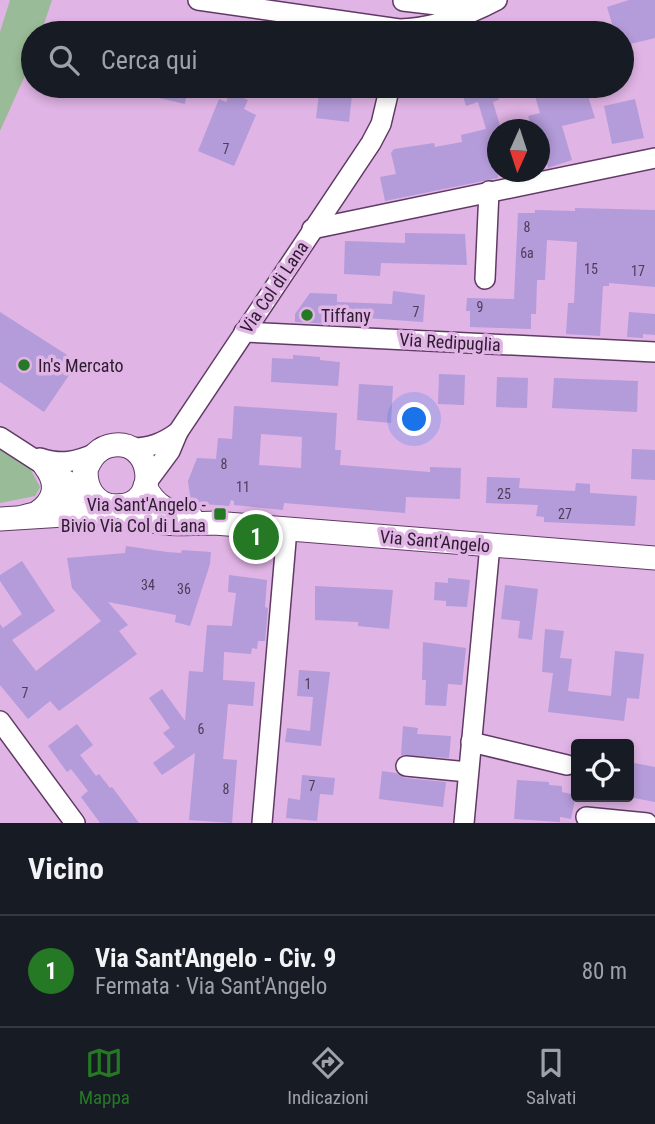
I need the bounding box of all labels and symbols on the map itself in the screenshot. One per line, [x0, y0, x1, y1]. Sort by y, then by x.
north arrow [487, 119, 550, 182]
house number: 7 [223, 141, 230, 157]
house number: 8 [524, 219, 531, 235]
street label: Via Col di Lana [236, 237, 312, 337]
house number: 6a [520, 245, 534, 261]
house number: 15 [584, 261, 598, 277]
house number: 17 [631, 263, 645, 279]
house number: 9 [477, 299, 483, 315]
house number: 7 [413, 304, 420, 320]
place label: Tiffany [321, 305, 371, 326]
marker: Tiffany [299, 307, 315, 323]
street label: Via Redipuglia [399, 329, 501, 355]
place label: In's Mercato [38, 355, 124, 376]
marker: In's Mercato [16, 357, 32, 373]
your location [397, 402, 431, 436]
house number: 8 [221, 456, 228, 472]
house number: 11 [236, 479, 250, 495]
house number: 25 [497, 486, 511, 502]
place label: Via Sant'Angelo - Bivio Via Col di Lana [61, 494, 207, 536]
marker: Via Sant'Angelo - Bivio Via Col di Lana [212, 506, 228, 522]
house number: 27 [558, 506, 572, 522]
pin: 1 [233, 511, 279, 563]
street label: Via Sant'Angelo [379, 526, 491, 556]
house number: 34 [141, 577, 155, 593]
house number: 36 [177, 581, 191, 597]
house number: 1 [305, 676, 311, 692]
house number: 7 [22, 685, 29, 701]
house number: 6 [198, 721, 205, 737]
house number: 7 [309, 778, 316, 794]
house number: 8 [223, 781, 230, 797]

